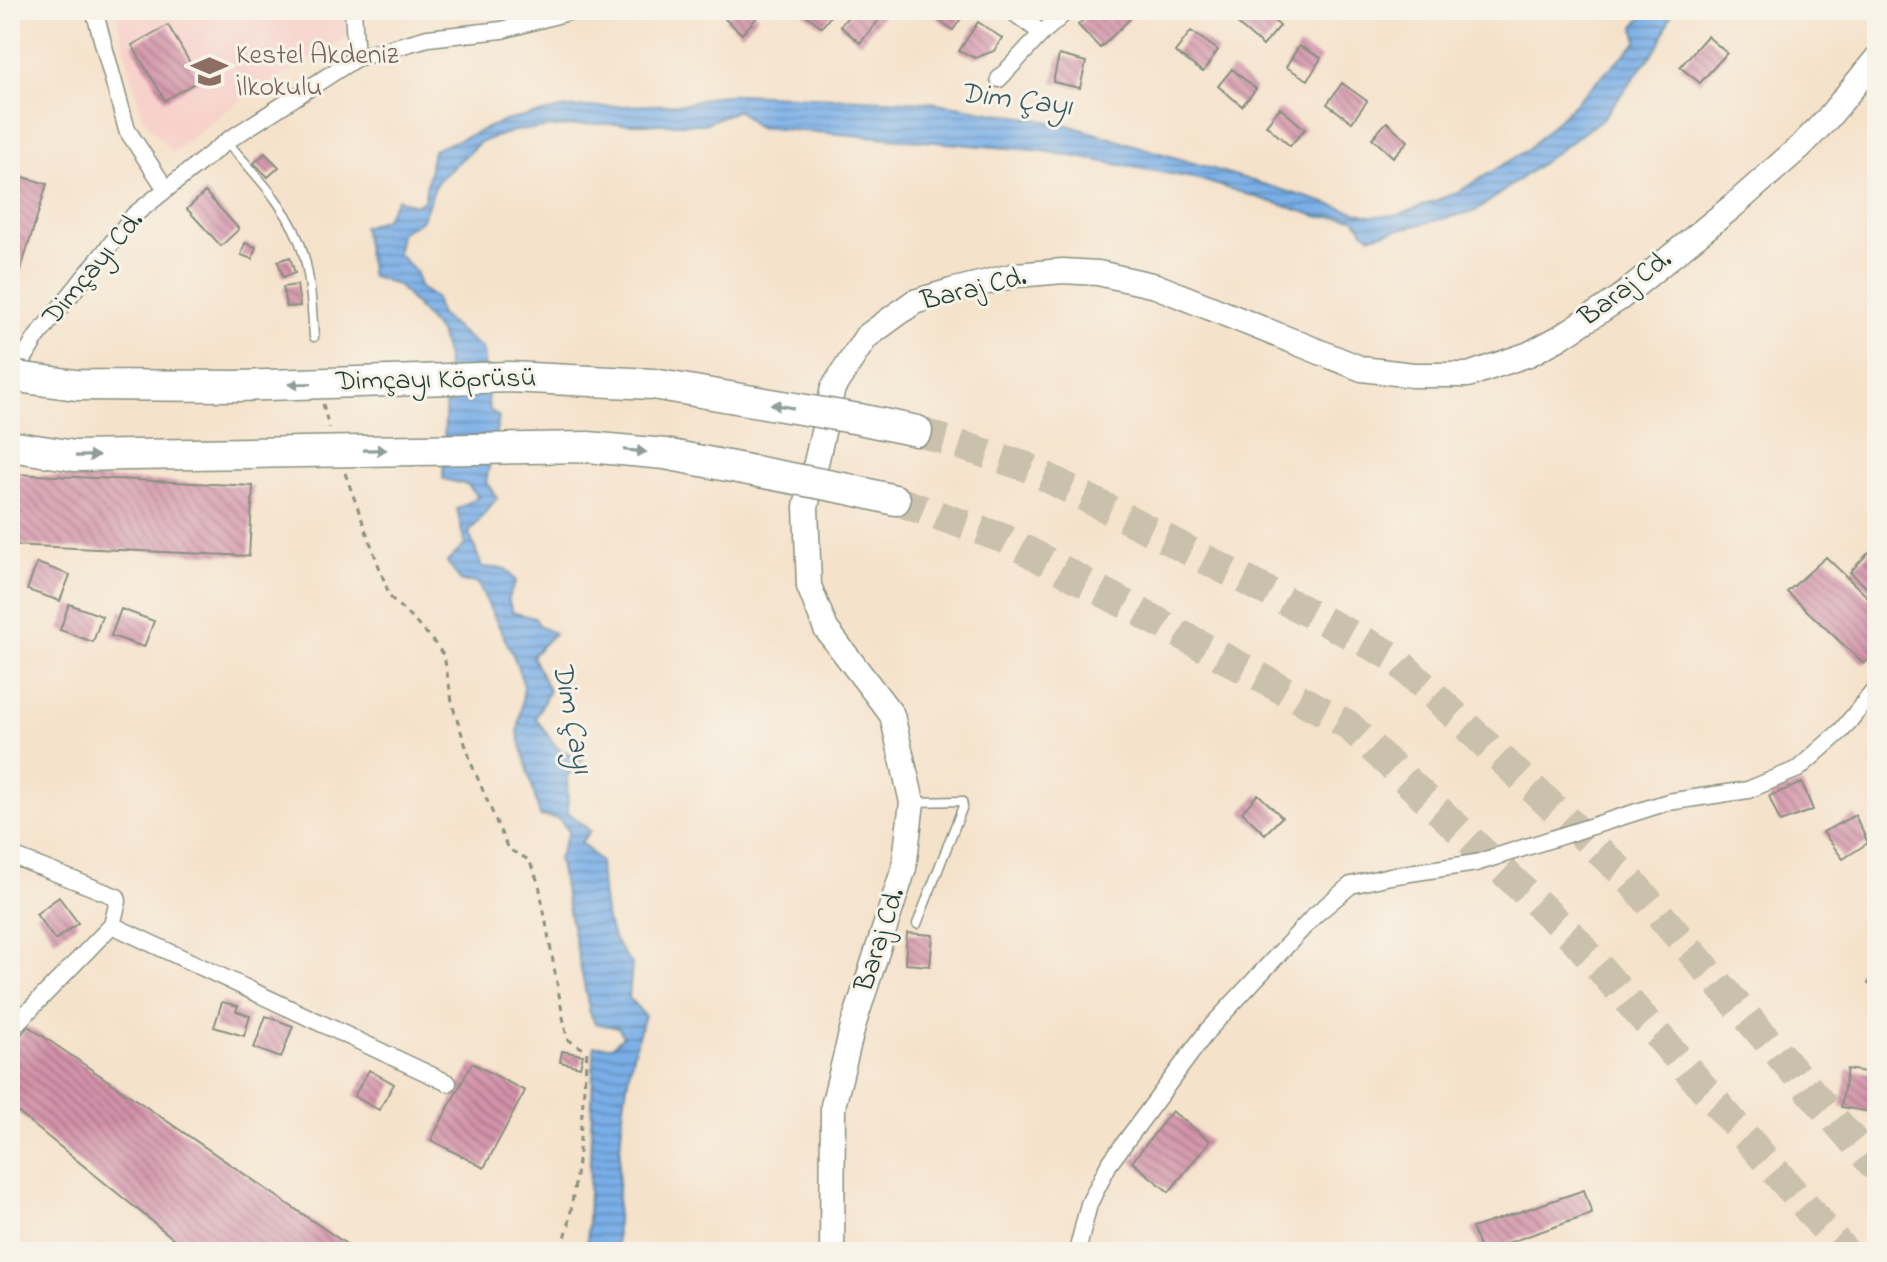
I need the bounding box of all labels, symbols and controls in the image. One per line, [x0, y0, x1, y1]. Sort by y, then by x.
place label: Kestel Akdeniz İlkokulu [236, 36, 399, 109]
school or university icon: Kestel Akdeniz İlkokulu [191, 53, 229, 91]
water label: Dim Çayı [957, 72, 1075, 130]
street label: Dimçayı Cd. [33, 202, 154, 336]
street label: Baraj Cd. [1570, 240, 1681, 338]
street label: Baraj Cd. [916, 257, 1031, 323]
street label: Dimçayı Köprüsü [334, 359, 537, 403]
one-way arrow [287, 377, 312, 390]
one-way arrow [769, 399, 794, 411]
one-way arrow [363, 443, 388, 456]
one-way arrow [623, 445, 648, 458]
one-way arrow [75, 450, 100, 462]
water label: Dim Çayı [539, 658, 603, 778]
street label: Baraj Cd. [845, 883, 917, 998]

